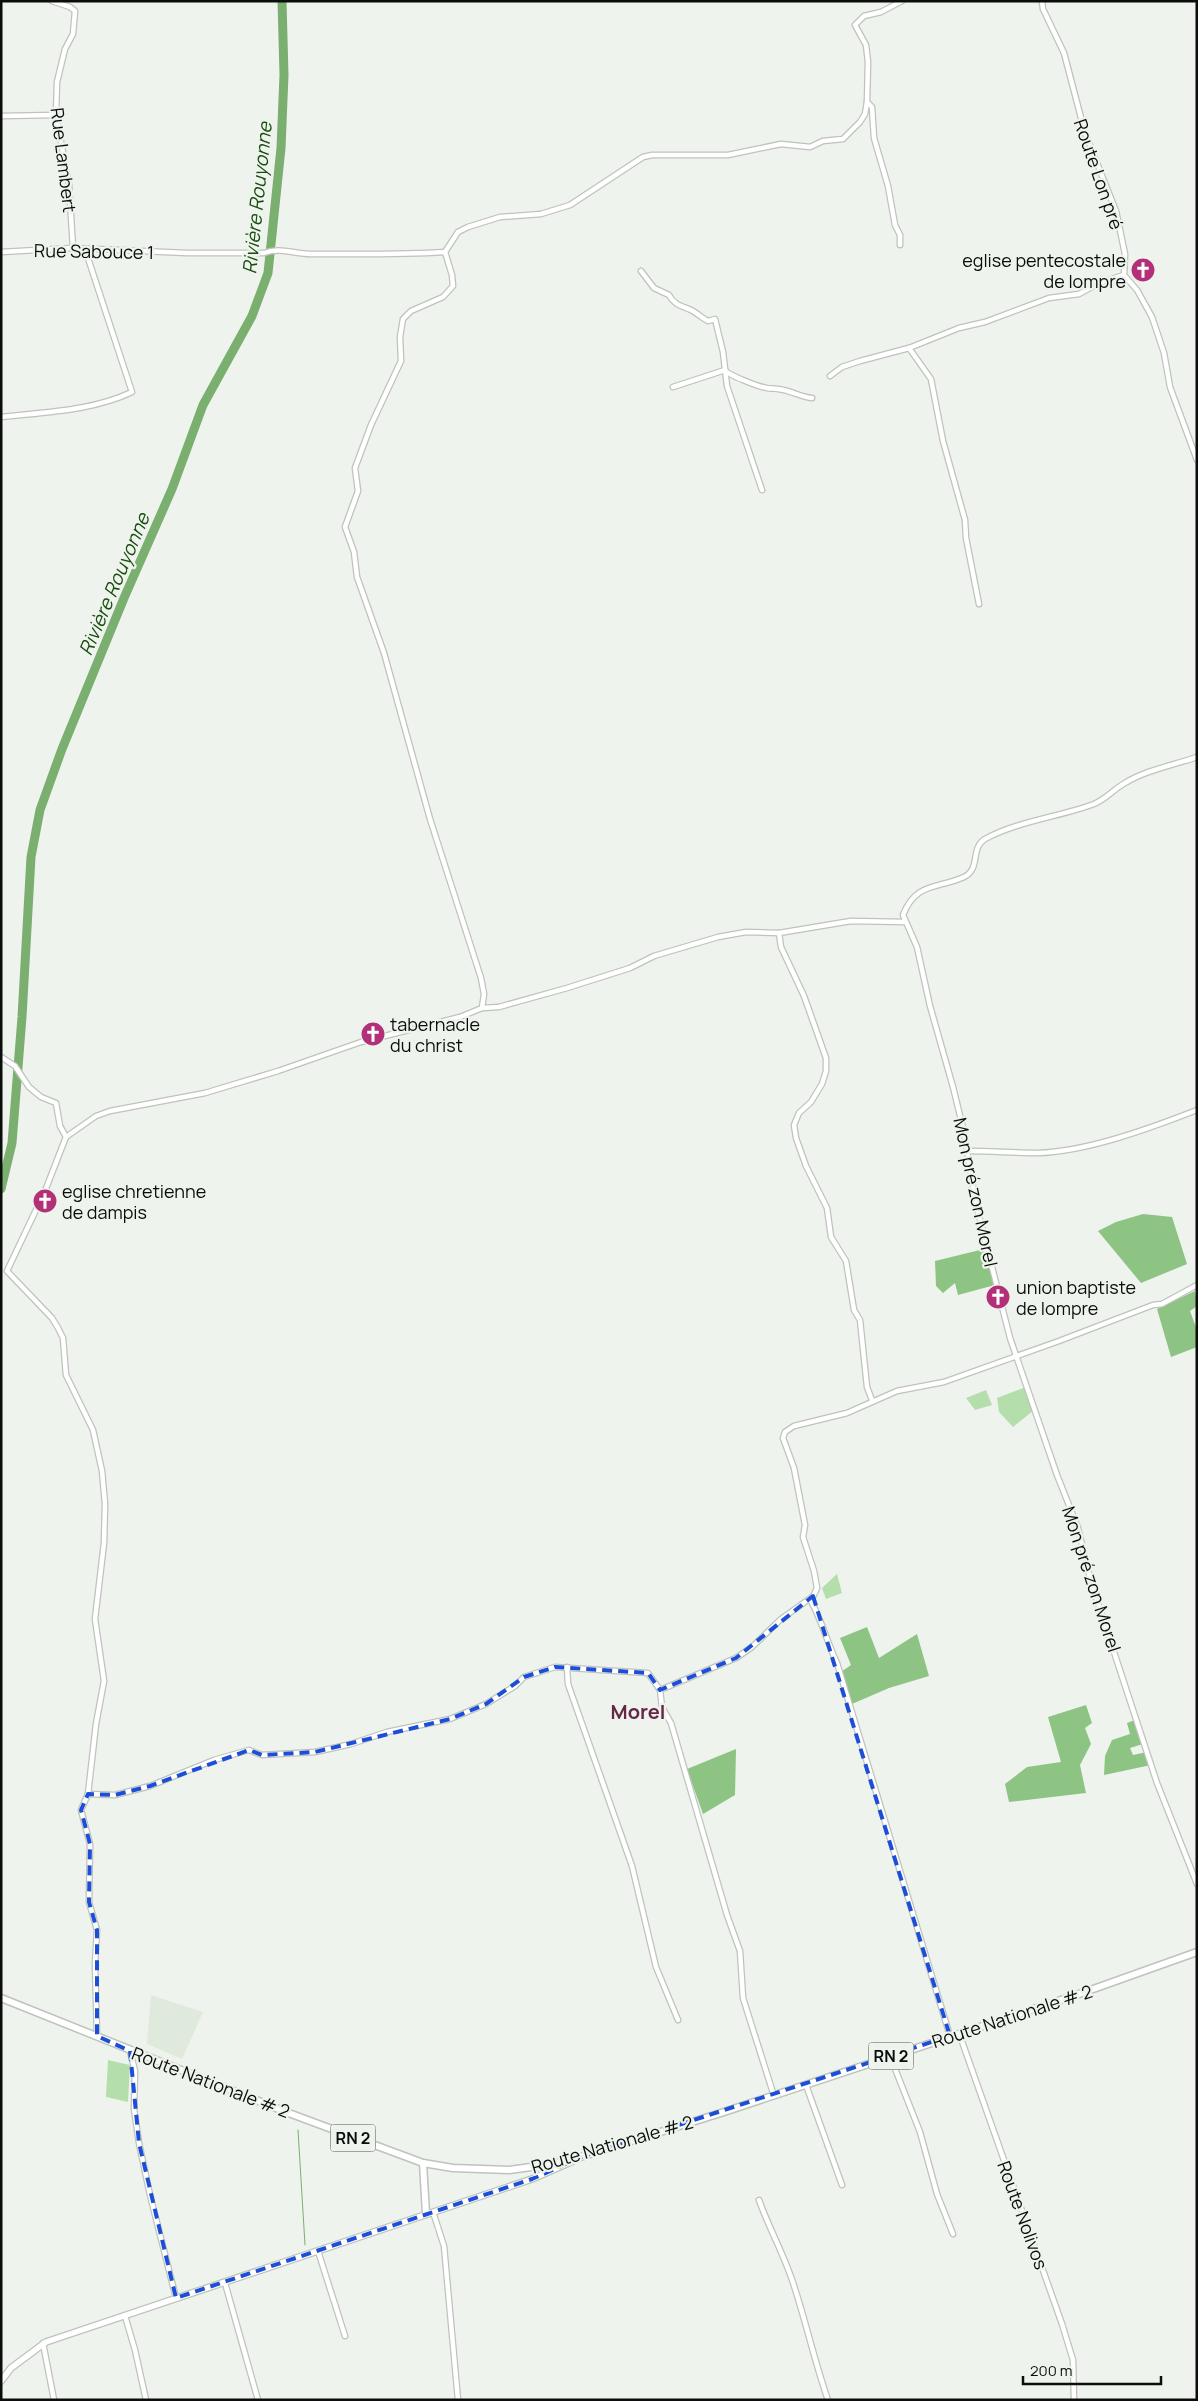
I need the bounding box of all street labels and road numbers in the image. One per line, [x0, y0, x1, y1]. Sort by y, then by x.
street label: Rue Lambert [46, 106, 82, 214]
street label: Route Lon pré [1069, 116, 1129, 232]
street label: Rue Sabouce 1 [34, 238, 154, 264]
street label: Mon pré zon Morel [948, 1115, 1004, 1269]
street label: Mon pré zon Morel [1057, 1503, 1127, 1655]
street label: Route Nationale # 2 [929, 1979, 1095, 2053]
street label: Route Nationale # 2 [129, 2041, 293, 2123]
road number: RN 2 [868, 2042, 914, 2070]
street label: Route Nationale # 2 [528, 2109, 696, 2179]
road number: RN 2 [330, 2124, 376, 2152]
street label: Route Nolivos [992, 2157, 1054, 2273]

